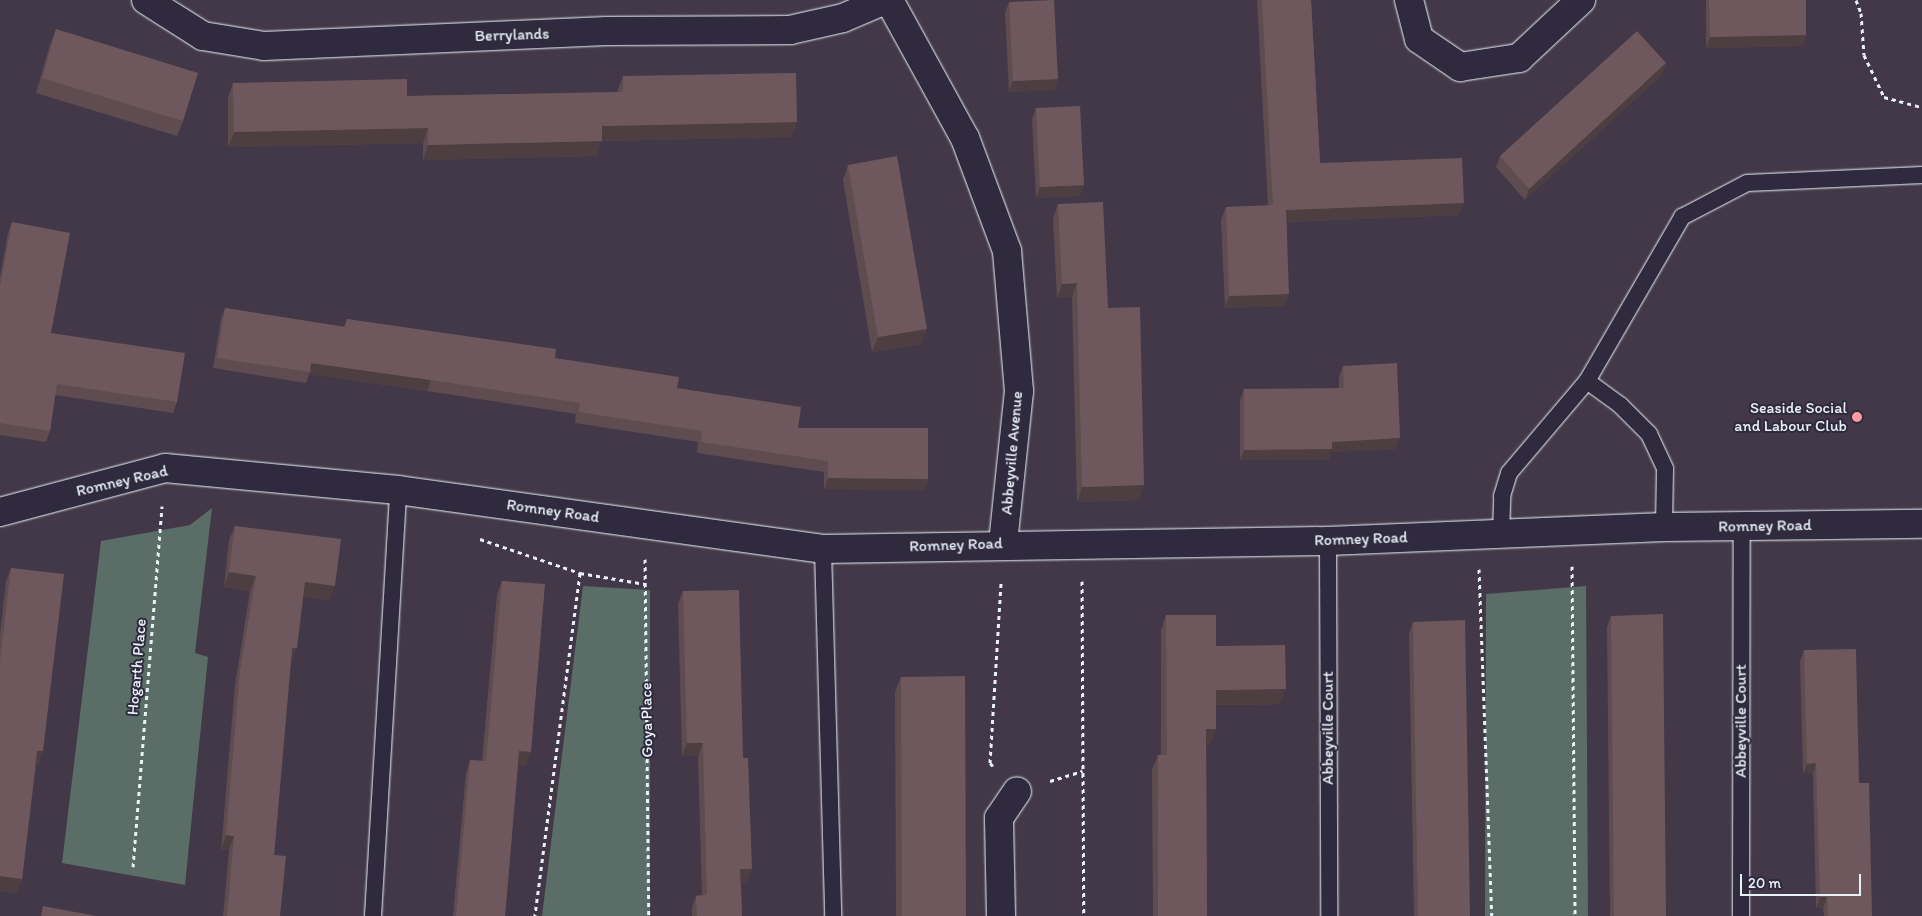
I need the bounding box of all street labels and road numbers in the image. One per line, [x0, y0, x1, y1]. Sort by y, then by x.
street label: Berrylands [474, 24, 550, 46]
street label: Abbeyville Avenue [997, 390, 1027, 516]
street label: Romney Road [75, 461, 169, 501]
street label: Romney Road [506, 495, 600, 527]
street label: Romney Road [1718, 516, 1812, 536]
street label: Romney Road [1314, 528, 1408, 550]
street label: Romney Road [909, 534, 1003, 556]
street label: Hogarth Place [123, 618, 151, 716]
street label: Abbeyville Court [1731, 664, 1751, 778]
street label: Abbeyville Court [1318, 671, 1338, 785]
street label: Goya Place [637, 682, 657, 758]

